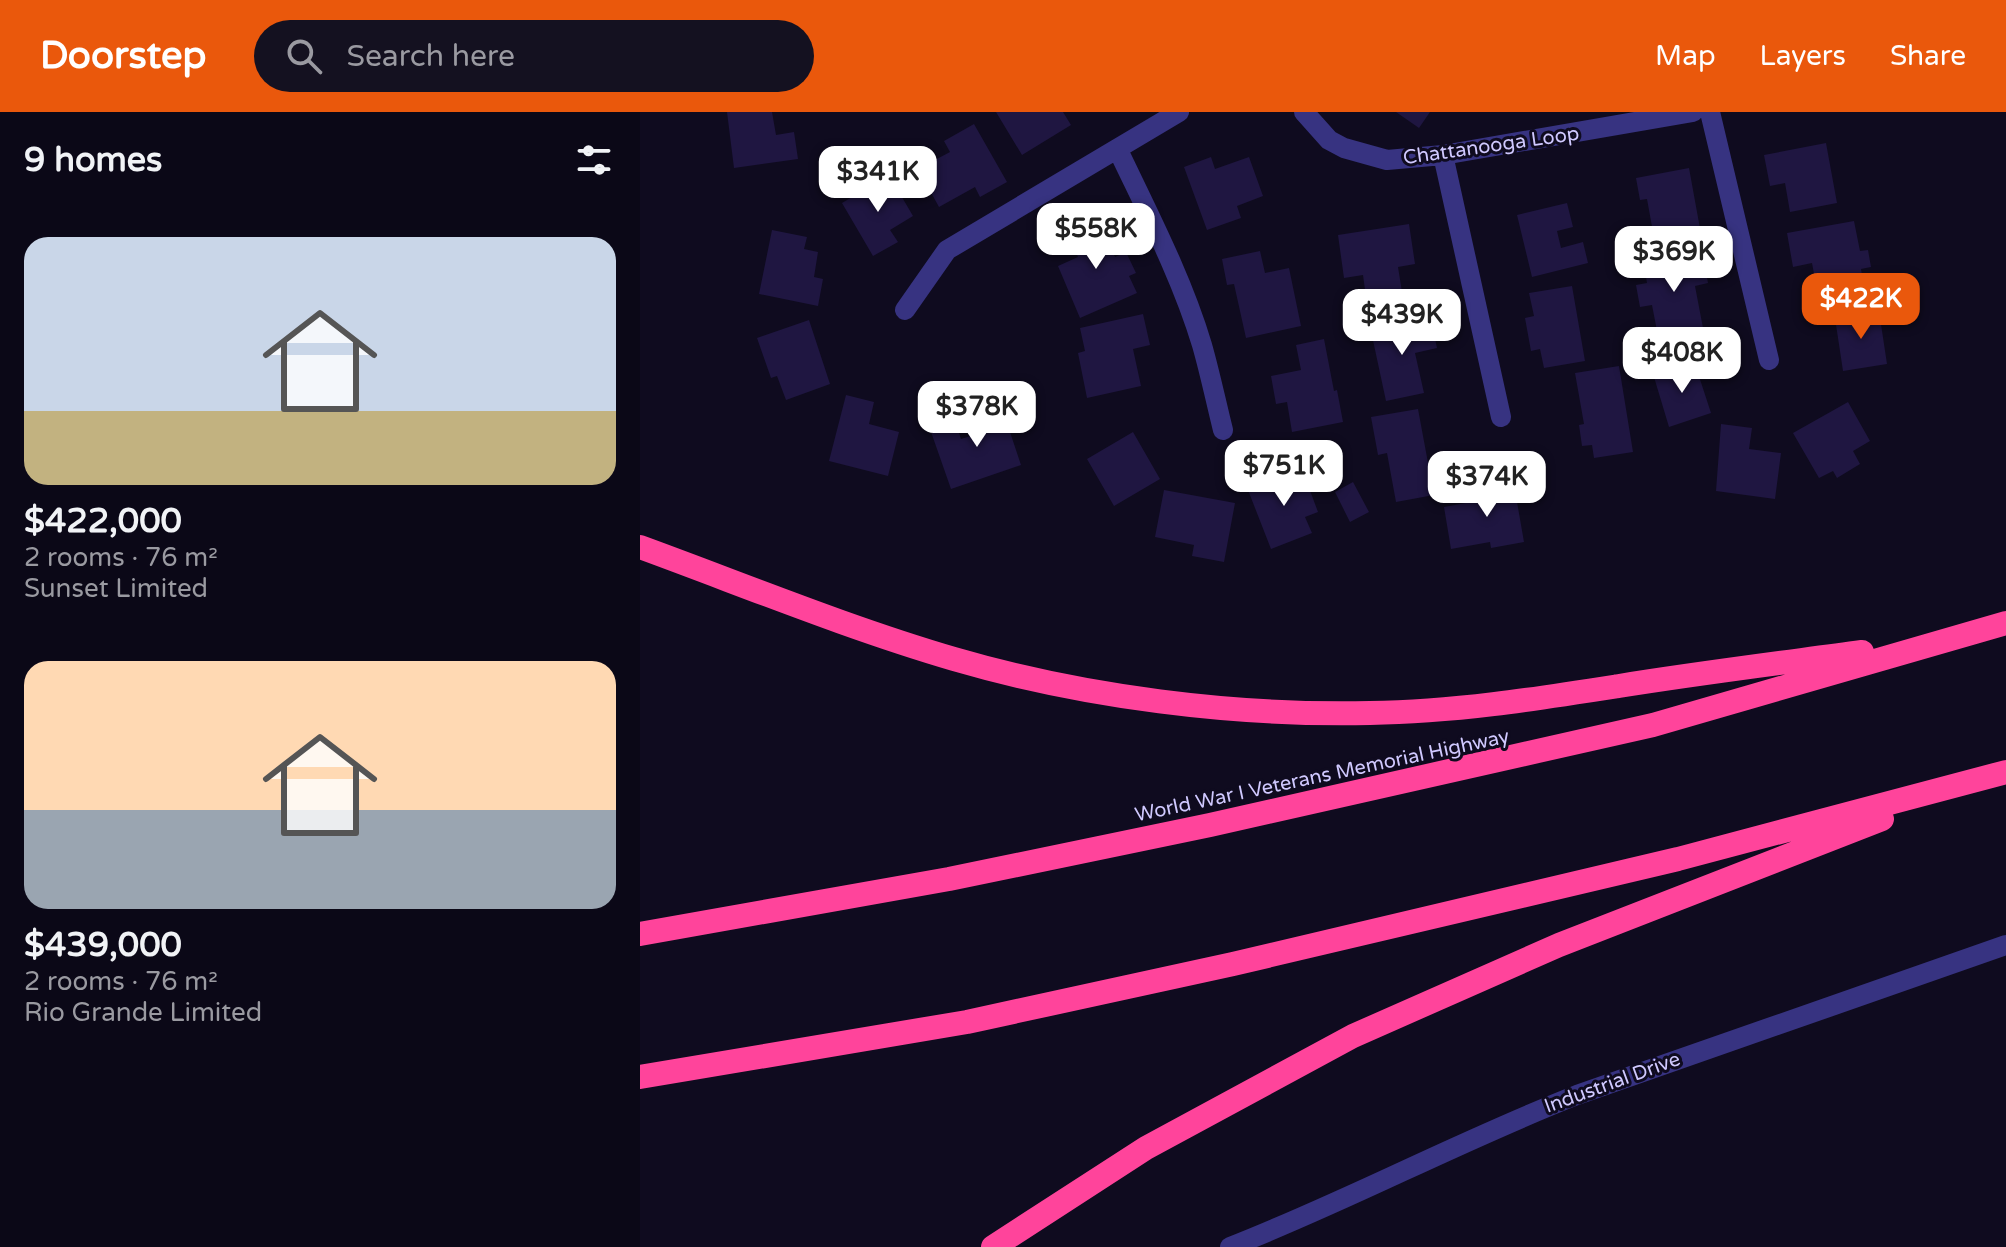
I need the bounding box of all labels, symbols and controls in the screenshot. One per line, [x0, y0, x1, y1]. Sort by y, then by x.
search box [254, 20, 814, 92]
text: Doorstep [40, 33, 206, 79]
icon: search [282, 34, 326, 78]
text: Search here [346, 38, 515, 75]
text: Map [1655, 39, 1716, 73]
text: Layers [1760, 39, 1846, 73]
text: Share [1890, 39, 1966, 73]
street label: Chattanooga Loop [1402, 122, 1581, 170]
icon: filters [572, 138, 616, 182]
text: 9 homes [24, 140, 162, 181]
pin: $341K [822, 146, 934, 214]
text: $341K [837, 156, 919, 187]
pin: $558K [1040, 203, 1152, 271]
text: $558K [1055, 213, 1137, 244]
pin: $369K [1618, 226, 1730, 294]
text: $369K [1633, 236, 1715, 267]
pin: $422K [1805, 273, 1917, 341]
text: $422K [1820, 283, 1902, 314]
icon: home [248, 289, 392, 433]
pin: $439K [1346, 289, 1458, 357]
text: $439K [1361, 299, 1443, 330]
pin: $408K [1626, 327, 1738, 395]
text: $408K [1641, 337, 1723, 368]
pin: $378K [921, 381, 1033, 449]
text: $378K [936, 391, 1018, 422]
pin: $751K [1228, 440, 1340, 508]
text: $751K [1243, 450, 1325, 481]
pin: $374K [1431, 451, 1543, 519]
text: $374K [1446, 461, 1528, 492]
text: $422,000 [24, 501, 182, 542]
text: 2 rooms · 76 m² [24, 542, 218, 573]
text: Sunset Limited [24, 573, 208, 604]
icon: home [248, 713, 392, 857]
street label: World War I Veterans Memorial Highway [1133, 724, 1512, 827]
text: $439,000 [24, 925, 182, 966]
text: 2 rooms · 76 m² [24, 966, 218, 997]
text: Rio Grande Limited [24, 997, 262, 1028]
street label: Industrial Drive [1541, 1047, 1684, 1119]

